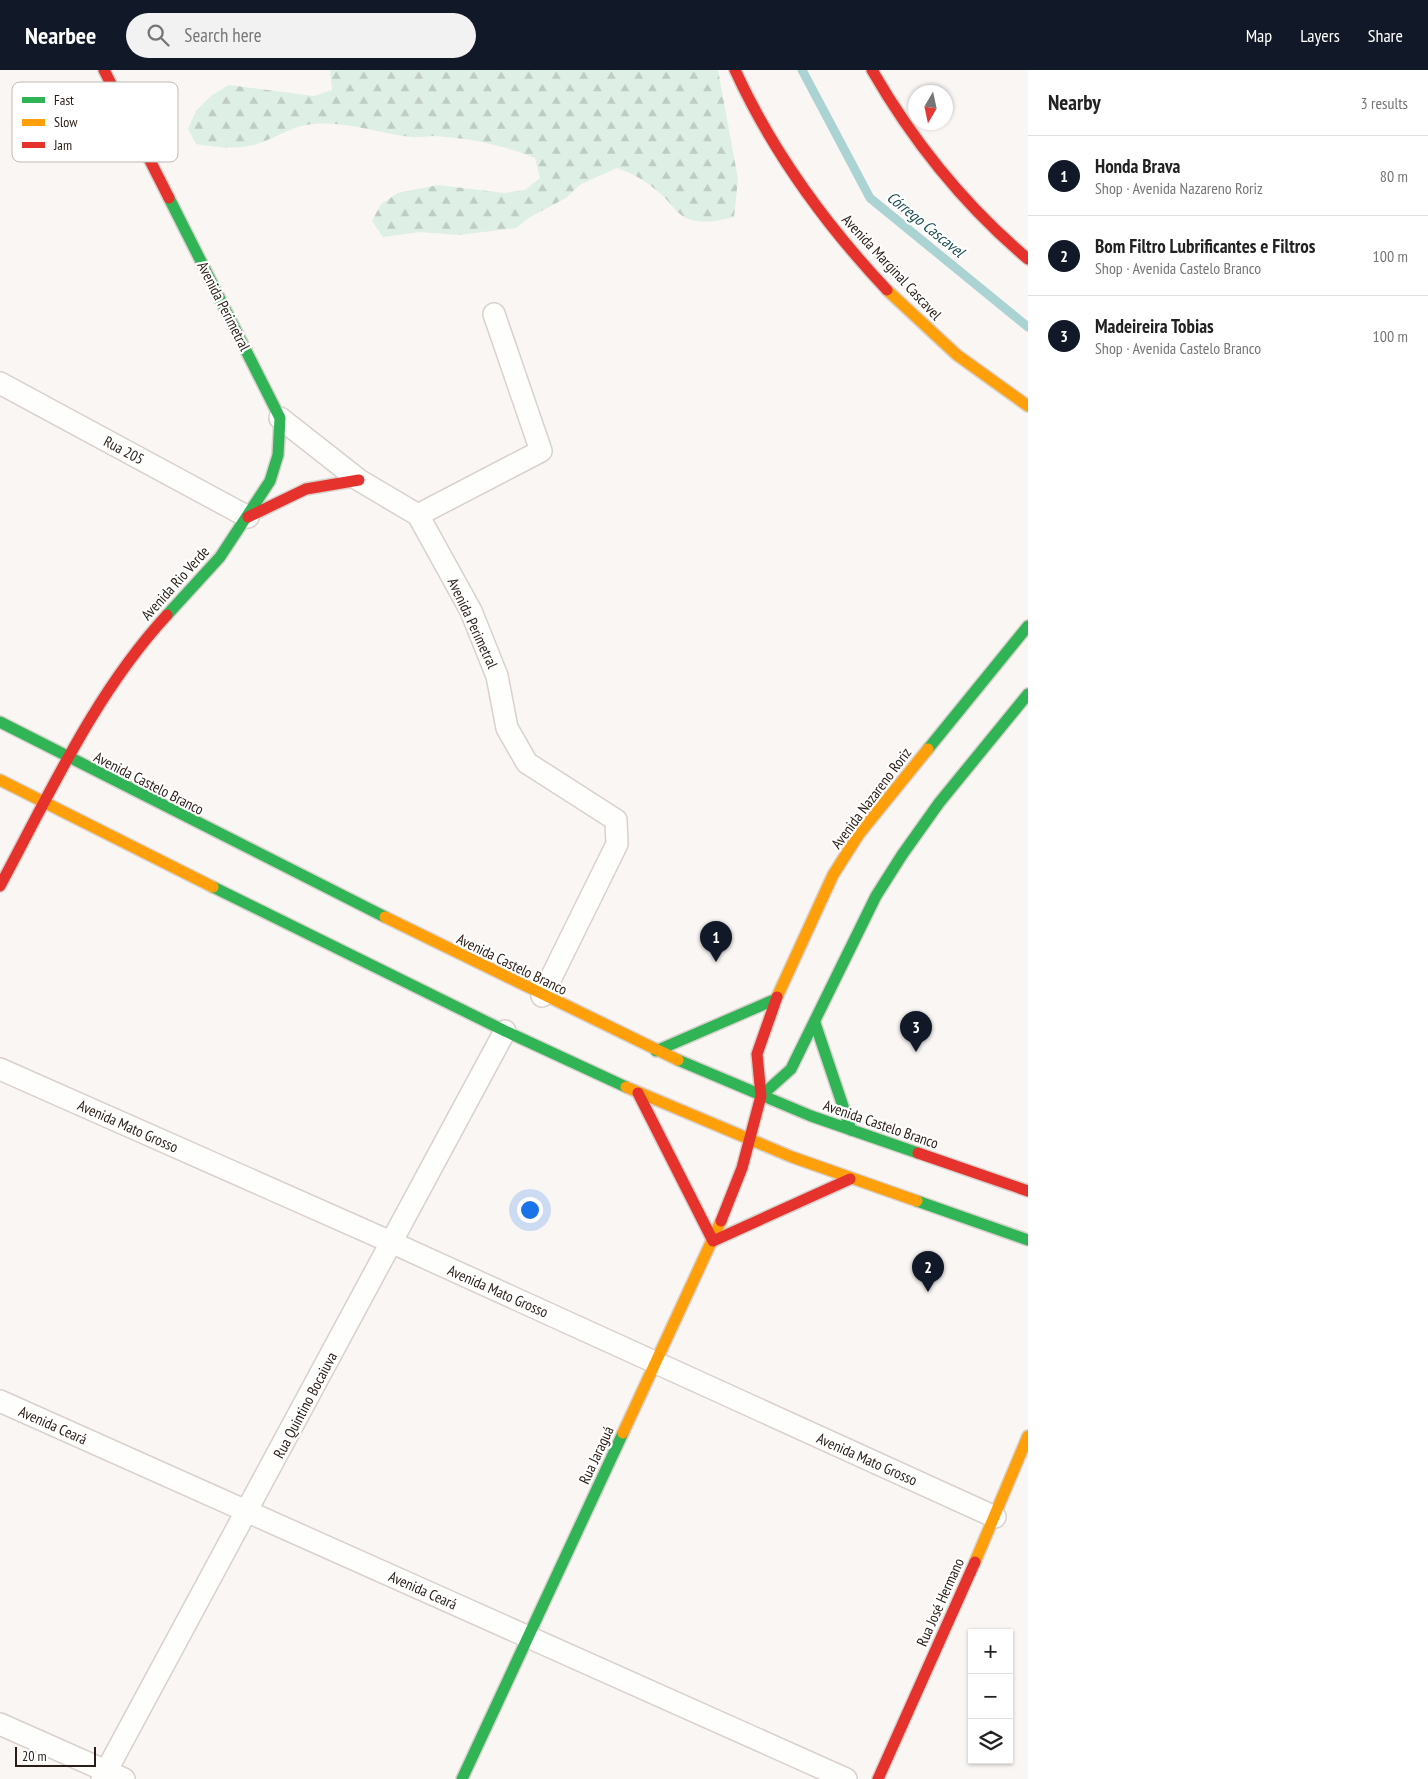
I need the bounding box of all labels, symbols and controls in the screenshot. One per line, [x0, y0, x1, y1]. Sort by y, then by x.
search box [126, 13, 476, 58]
text: Nearbee [25, 20, 96, 51]
icon: search [144, 21, 172, 49]
text: Search here [184, 23, 262, 47]
text: Map [1246, 24, 1272, 47]
text: Layers [1300, 24, 1340, 47]
text: Share [1368, 24, 1403, 47]
legend [12, 82, 178, 162]
north arrow [908, 85, 953, 130]
text: Nearby [1048, 89, 1101, 116]
text: Fast [54, 91, 74, 109]
text: 3 results [1361, 93, 1408, 113]
text: Slow [54, 113, 78, 131]
text: Jam [53, 136, 72, 154]
text: Honda Brava [1095, 154, 1180, 178]
text: 1 [1060, 166, 1068, 186]
text: 80 m [1380, 166, 1408, 186]
text: Shop · Avenida Nazareno Roriz [1095, 178, 1263, 198]
water label: Córrego Cascavel [883, 187, 970, 262]
street label: Avenida Marginal Cascavel [838, 210, 946, 324]
text: Bom Filtro Lubrificantes e Filtros [1095, 234, 1315, 258]
text: 2 [1060, 246, 1068, 266]
text: 100 m [1373, 246, 1408, 266]
street label: Avenida Perimetral [193, 258, 255, 354]
text: Shop · Avenida Castelo Branco [1095, 258, 1261, 278]
text: Madeireira Tobias [1095, 314, 1214, 338]
text: 3 [1060, 326, 1068, 346]
text: 100 m [1373, 326, 1408, 346]
text: Shop · Avenida Castelo Branco [1095, 338, 1261, 358]
street label: Rua 205 [100, 431, 148, 469]
street label: Avenida Rio Verde [137, 542, 213, 624]
street label: Avenida Perimetral [444, 575, 502, 672]
street label: Avenida Nazareno Roriz [827, 744, 915, 852]
street label: Avenida Castelo Branco [91, 747, 207, 819]
pin: 1 [700, 921, 732, 962]
street label: Avenida Castelo Branco [454, 929, 570, 999]
pin: 3 [900, 1011, 932, 1052]
street label: Avenida Mato Grosso [75, 1095, 181, 1157]
street label: Avenida Castelo Branco [821, 1095, 941, 1153]
your location [517, 1197, 543, 1223]
pin: 2 [912, 1251, 944, 1292]
street label: Avenida Mato Grosso [445, 1260, 551, 1322]
street label: Rua Quintino Bocaiuva [269, 1349, 341, 1461]
street label: Avenida Ceará [16, 1401, 90, 1449]
street label: Rua Jaraguá [574, 1423, 618, 1487]
street label: Avenida Mato Grosso [814, 1428, 920, 1490]
street label: Rua José Hermano [912, 1555, 968, 1649]
street label: Avenida Ceará [386, 1566, 460, 1614]
map controls [968, 1629, 1013, 1764]
button: + [968, 1629, 1013, 1674]
button: − [968, 1674, 1013, 1719]
button: layers [968, 1719, 1013, 1764]
scale bar [15, 1744, 96, 1767]
text: 20 m [22, 1747, 47, 1765]

